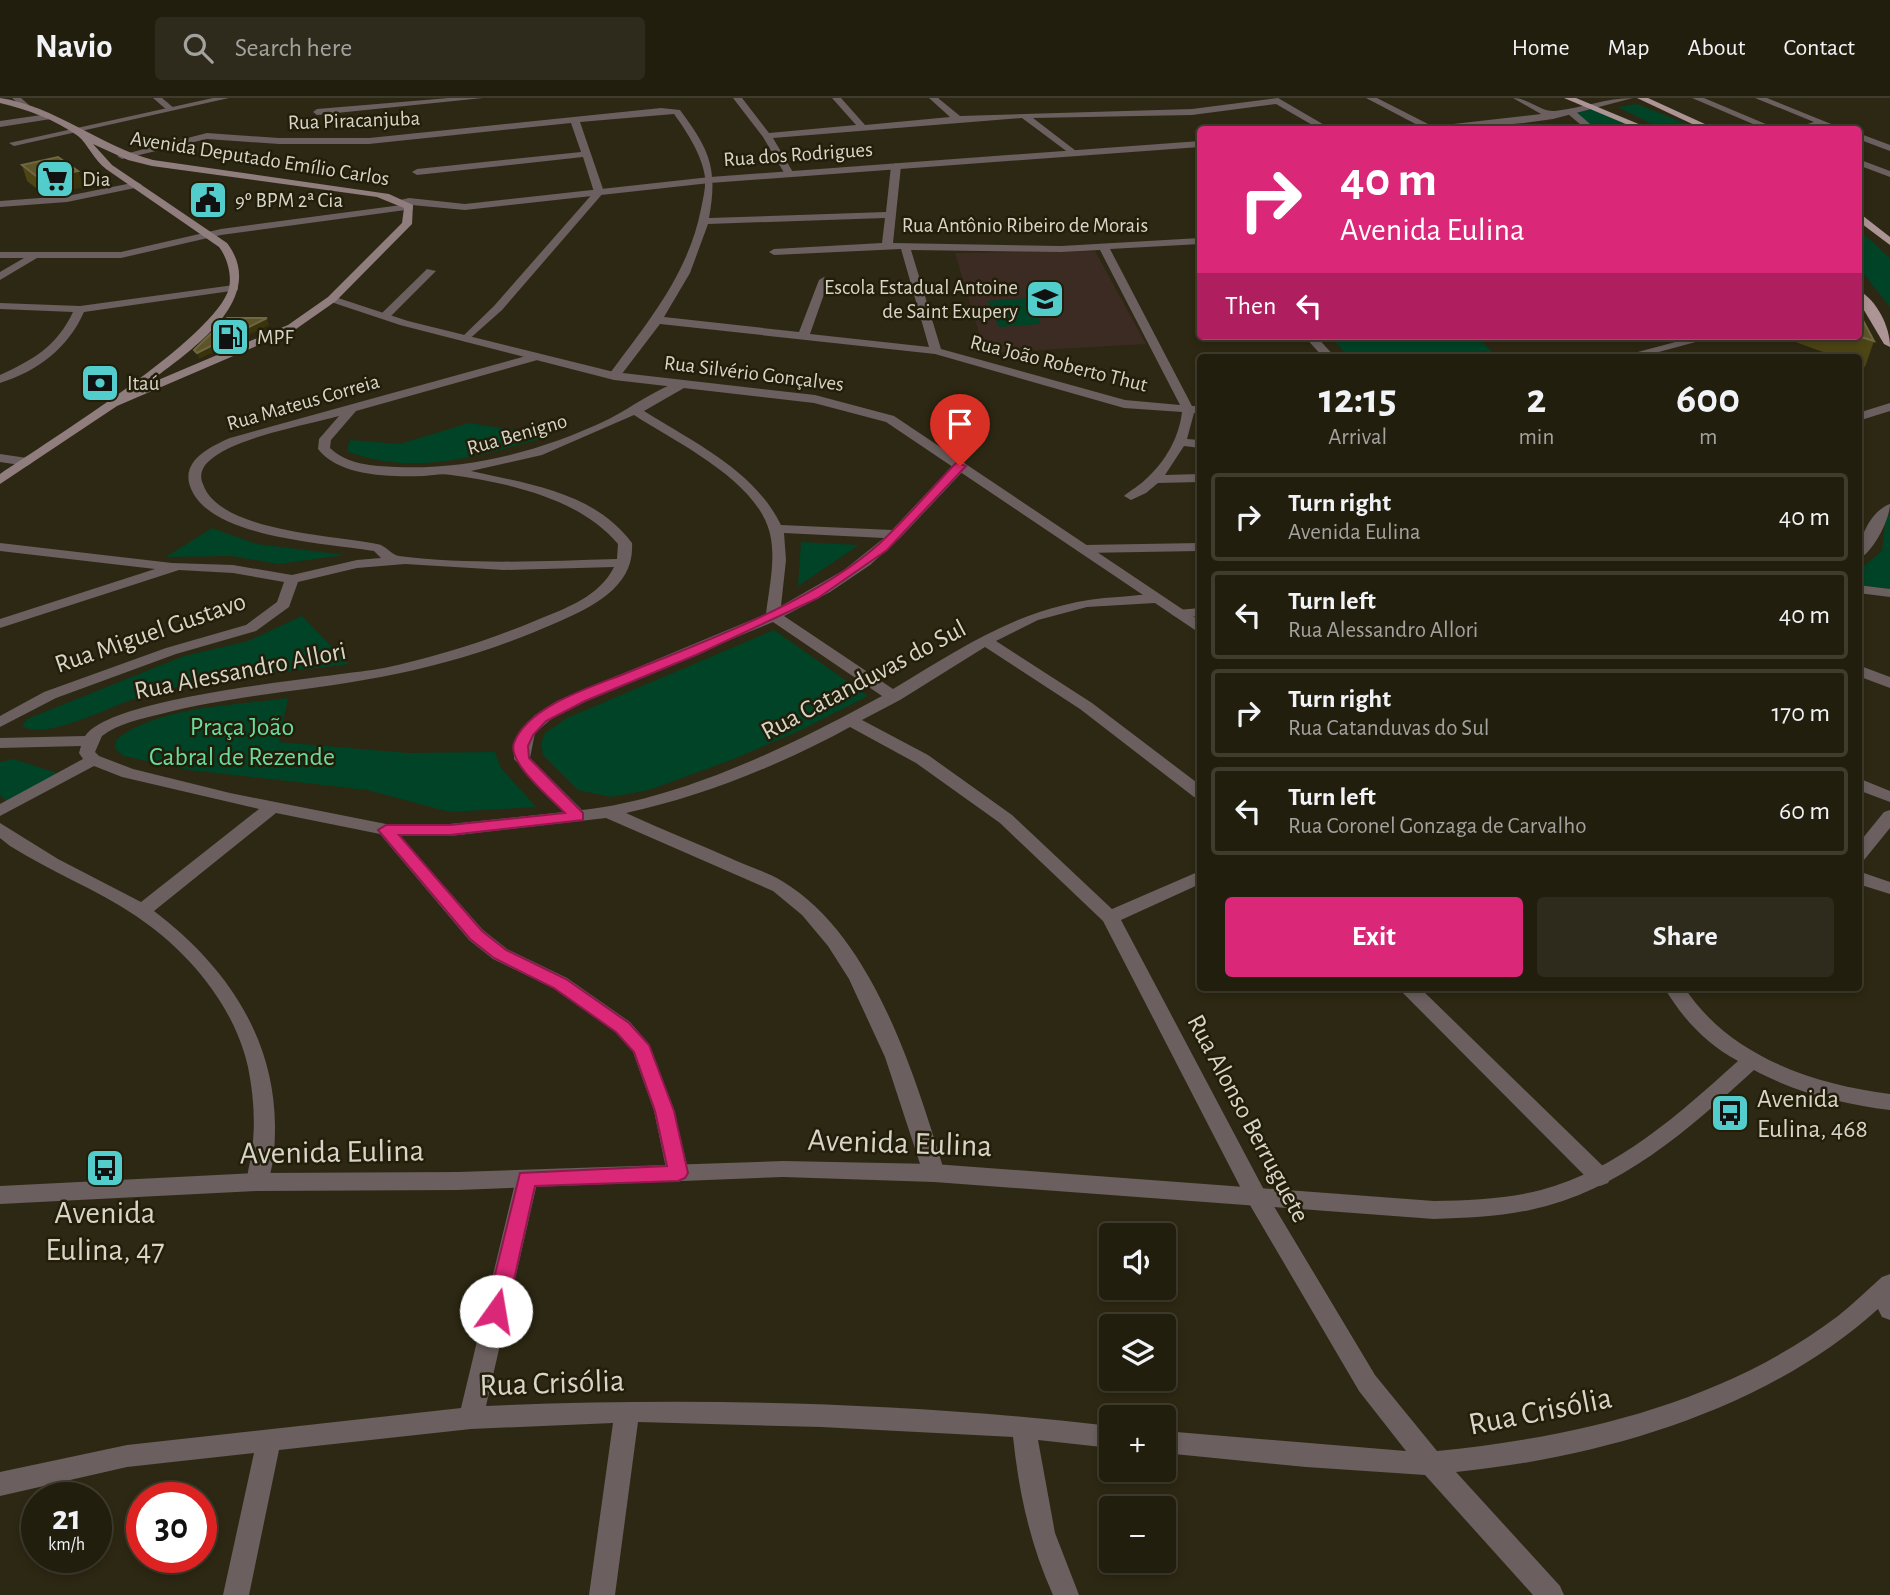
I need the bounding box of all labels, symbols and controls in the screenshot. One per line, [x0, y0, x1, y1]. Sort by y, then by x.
search box [155, 17, 645, 80]
icon: search [179, 29, 217, 67]
text: Navio [35, 31, 113, 64]
text: Search here [235, 35, 352, 61]
text: Home [1512, 36, 1570, 60]
text: Map [1608, 36, 1650, 60]
text: About [1688, 36, 1745, 60]
text: Contact [1783, 36, 1855, 60]
street label: Rua Piracanjuba [288, 108, 421, 133]
street label: Avenida Deputado Emílio Carlos [129, 128, 391, 189]
street label: Rua dos Rodrigues [723, 139, 874, 170]
icon: right [1225, 154, 1316, 245]
text: 40 m [1340, 156, 1437, 205]
supermarket icon: Dia [34, 158, 76, 200]
place label: Dia [82, 169, 111, 190]
public building icon: 9º BPM 2ª Cia [187, 179, 229, 221]
place label: 9º BPM 2ª Cia [235, 190, 343, 211]
text: Avenida Eulina [1340, 214, 1525, 246]
street label: Rua Antônio Ribeiro de Morais [902, 215, 1148, 236]
place label: Escola Estadual Antoine de Saint Exupery [824, 277, 1018, 322]
school or university icon: Escola Estadual Antoine de Saint Exupery [1024, 278, 1066, 320]
icon: left [1290, 287, 1328, 325]
text: Then [1225, 293, 1276, 319]
fuel station icon: MPF [209, 316, 251, 358]
place label: MPF [257, 327, 294, 348]
street label: Rua João Roberto Thut [968, 331, 1150, 396]
street label: Rua Silvério Gonçalves [663, 352, 845, 395]
bank icon: Itaú [79, 362, 121, 404]
street label: Rua Mateus Correia [224, 371, 382, 434]
place label: Itaú [127, 373, 160, 394]
text: 12:15 [1319, 378, 1397, 420]
text: 2 [1526, 378, 1546, 420]
text: 600 [1676, 378, 1740, 420]
pin [930, 394, 990, 466]
icon: arrive [941, 405, 979, 443]
street label: Rua Benigno [465, 410, 570, 459]
text: Arrival [1328, 426, 1387, 449]
text: min [1518, 426, 1554, 449]
text: m [1699, 426, 1717, 449]
text: Turn right [1288, 490, 1391, 516]
icon: right [1229, 498, 1267, 536]
text: 40 m [1779, 504, 1830, 530]
text: Avenida Eulina [1288, 521, 1421, 544]
street label: Rua Miguel Gustavo [51, 588, 249, 678]
text: Turn left [1288, 588, 1376, 614]
icon: left [1229, 596, 1267, 634]
text: 40 m [1779, 602, 1830, 628]
street label: Rua Catanduvas do Sul [757, 615, 970, 745]
text: Rua Alessandro Allori [1288, 619, 1478, 642]
street label: Rua Alessandro Allori [132, 638, 348, 704]
text: Turn right [1288, 686, 1391, 712]
icon: right [1229, 694, 1267, 732]
text: 170 m [1771, 700, 1830, 726]
park label: Praça João Cabral de Rezende [149, 714, 335, 770]
text: Rua Catanduvas do Sul [1288, 717, 1490, 740]
text: Turn left [1288, 784, 1376, 810]
icon: left [1229, 792, 1267, 830]
text: 60 m [1779, 798, 1830, 824]
text: Rua Coronel Gonzaga de Carvalho [1288, 815, 1586, 838]
button: Exit [1225, 897, 1523, 977]
button: Share [1537, 897, 1834, 977]
street label: Rua Alonso Berruguete [1182, 1010, 1314, 1227]
place label: Avenida Eulina, 468 [1757, 1086, 1868, 1142]
bus stop icon: Avenida Eulina, 468 [1709, 1092, 1751, 1134]
street label: Avenida Eulina [807, 1124, 993, 1162]
street label: Avenida Eulina [239, 1134, 425, 1170]
bus stop icon: Avenida Eulina, 47 [84, 1147, 126, 1189]
place label: Avenida Eulina, 47 [45, 1197, 165, 1266]
map controls [1099, 1223, 1176, 1573]
button: sound [1099, 1223, 1176, 1300]
position arrow [459, 1274, 533, 1348]
button: layers [1099, 1314, 1176, 1391]
street label: Rua Crisólia [479, 1364, 625, 1402]
street label: Rua Crisólia [1466, 1381, 1615, 1441]
button: + [1099, 1405, 1176, 1482]
speed limit sign: 30 [126, 1482, 217, 1573]
button: − [1099, 1496, 1176, 1573]
text: 21 [52, 1501, 81, 1536]
text: km/h [48, 1536, 85, 1554]

